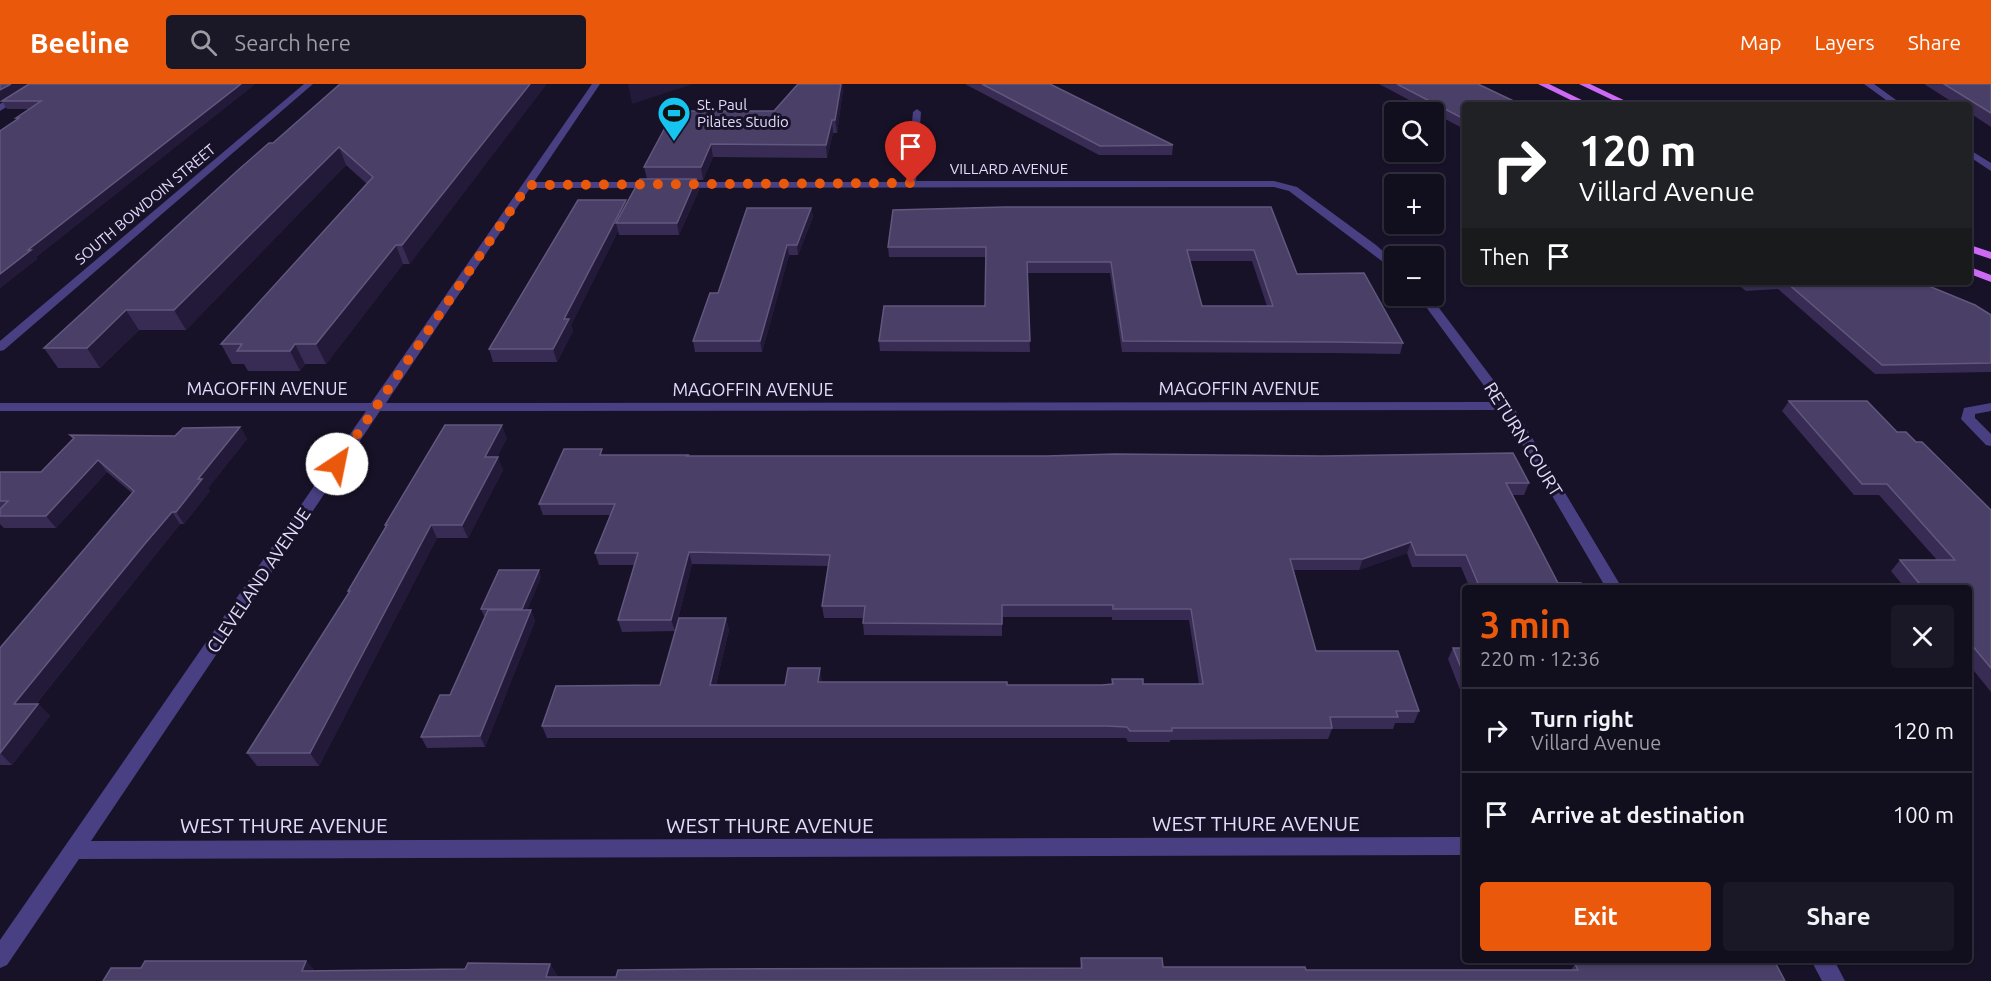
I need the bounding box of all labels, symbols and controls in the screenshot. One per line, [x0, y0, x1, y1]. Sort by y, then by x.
search box [166, 15, 586, 69]
icon: search [187, 26, 220, 59]
text: Beeline [30, 27, 130, 58]
text: Search here [235, 30, 351, 55]
text: Map [1740, 30, 1781, 54]
text: Layers [1814, 30, 1875, 54]
text: Share [1908, 30, 1961, 54]
sports icon: St. Paul Pilates Studio [656, 95, 692, 142]
place label: St. Paul Pilates Studio [697, 96, 789, 130]
map controls [1384, 102, 1444, 306]
button: search [1384, 102, 1444, 162]
pin [885, 121, 936, 183]
icon: right [1480, 126, 1558, 204]
text: 120 m [1579, 127, 1696, 174]
icon: arrive [894, 130, 927, 163]
street label: SOUTH BOWDOIN STREET [71, 140, 219, 268]
street label: VILLARD AVENUE [950, 160, 1068, 177]
button: + [1384, 174, 1444, 234]
text: Villard Avenue [1579, 176, 1755, 206]
icon: arrive [1542, 240, 1575, 273]
text: Then [1480, 244, 1530, 269]
button: − [1384, 246, 1444, 306]
street label: MAGOFFIN AVENUE [186, 378, 348, 398]
street label: MAGOFFIN AVENUE [1158, 378, 1320, 398]
street label: MAGOFFIN AVENUE [672, 379, 834, 399]
street label: RETURN COURT [1481, 379, 1567, 499]
position arrow [305, 432, 369, 496]
street label: CLEVELAND AVENUE [202, 504, 314, 656]
text: 3 min [1480, 604, 1571, 645]
button: close [1891, 605, 1954, 668]
text: 220 m · 12:36 [1480, 647, 1600, 670]
text: Turn right [1531, 706, 1633, 731]
icon: right [1480, 714, 1513, 747]
text: 120 m [1893, 718, 1954, 743]
text: Villard Avenue [1531, 731, 1661, 754]
icon: arrive [1480, 798, 1513, 831]
text: Arrive at destination [1531, 802, 1745, 827]
text: 100 m [1893, 802, 1954, 827]
street label: WEST THURE AVENUE [1152, 811, 1360, 835]
street label: WEST THURE AVENUE [180, 813, 388, 837]
street label: WEST THURE AVENUE [666, 813, 874, 837]
button: Exit [1480, 882, 1711, 951]
button: Share [1723, 882, 1954, 951]

